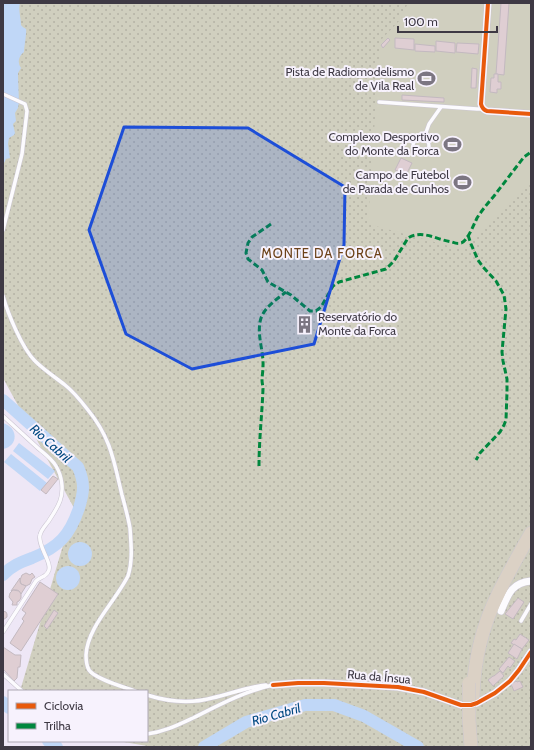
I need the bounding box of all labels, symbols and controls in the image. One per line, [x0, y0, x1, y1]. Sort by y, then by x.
scale bar [398, 8, 497, 34]
text: 100 m [404, 14, 438, 29]
place label: Pista de Radiomodelismo de Vila Real [286, 64, 414, 93]
sports icon: Pista de Radiomodelismo de Vila Real [417, 69, 437, 89]
place label: Complexo Desportivo do Monte da Forca [329, 129, 439, 158]
sports icon: Complexo Desportivo do Monte da Forca [442, 134, 462, 154]
place label: Campo de Futebol de Parada de Cunhos [343, 167, 449, 196]
sports icon: Campo de Futebol de Parada de Cunhos [452, 172, 472, 192]
district label: MONTE DA FORCA [261, 245, 383, 261]
place label: Reservatório do Monte da Forca [318, 309, 397, 338]
building icon: Reservatório do Monte da Forca [295, 314, 315, 334]
water label: Rio Cabril [27, 420, 75, 466]
street label: Rua da Ínsua [347, 666, 412, 687]
legend [8, 690, 148, 742]
text: Ciclovia [44, 698, 83, 713]
water label: Rio Cabril [250, 699, 302, 729]
text: Trilha [44, 718, 71, 733]

